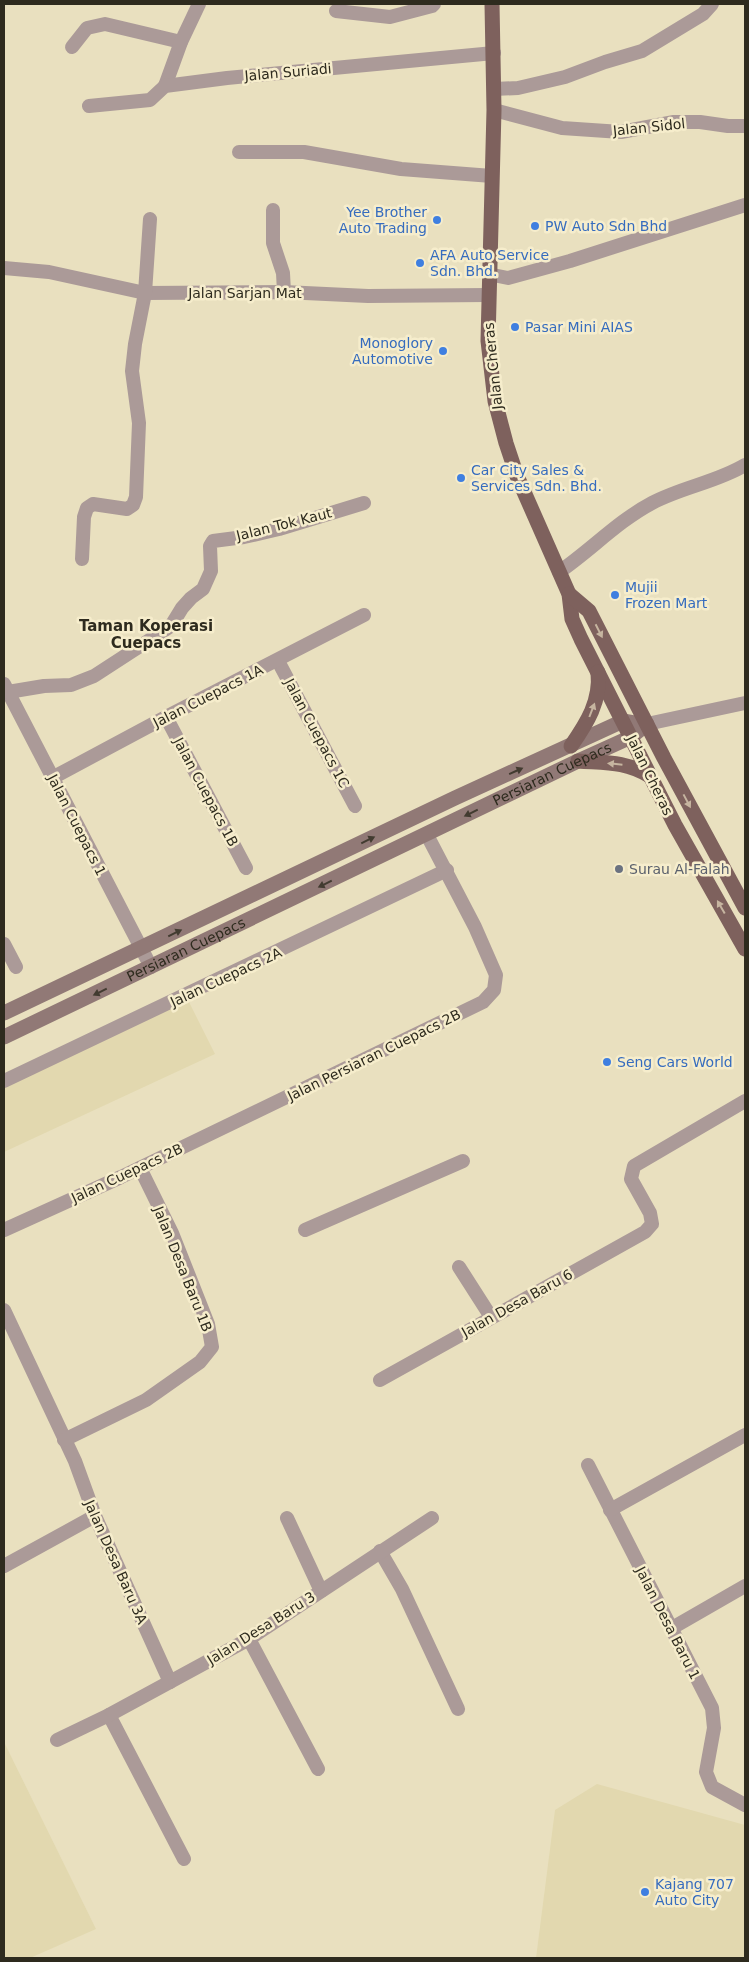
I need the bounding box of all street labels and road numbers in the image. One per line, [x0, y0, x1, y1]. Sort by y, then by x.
street label: Jalan Suriadi [243, 60, 332, 84]
street label: Jalan Sidol [611, 115, 686, 139]
street label: Jalan Sarjan Mat [187, 285, 302, 301]
street label: Jalan Cheras [480, 322, 506, 411]
street label: Jalan Tok Kaut [234, 504, 334, 544]
street label: Jalan Cuepacs 1A [150, 661, 266, 731]
street label: Jalan Cuepacs 1C [281, 675, 353, 791]
street label: Jalan Cheras [623, 731, 676, 818]
street label: Jalan Cuepacs 1B [170, 734, 242, 849]
street label: Persiaran Cuepacs [490, 739, 614, 809]
street label: Jalan Cuepacs 1 [44, 771, 109, 878]
street label: Persiaran Cuepacs [124, 914, 248, 985]
street label: Jalan Cuepacs 2A [167, 944, 285, 1010]
street label: Jalan Persiaran Cuepacs 2B [284, 1006, 463, 1104]
street label: Jalan Cuepacs 2B [68, 1140, 185, 1206]
street label: Jalan Desa Baru 1B [150, 1203, 216, 1334]
street label: Jalan Desa Baru 6 [458, 1266, 575, 1341]
street label: Jalan Desa Baru 3A [81, 1497, 151, 1627]
street label: Jalan Desa Baru 1 [632, 1563, 703, 1682]
street label: Jalan Desa Baru 3 [203, 1588, 318, 1668]

